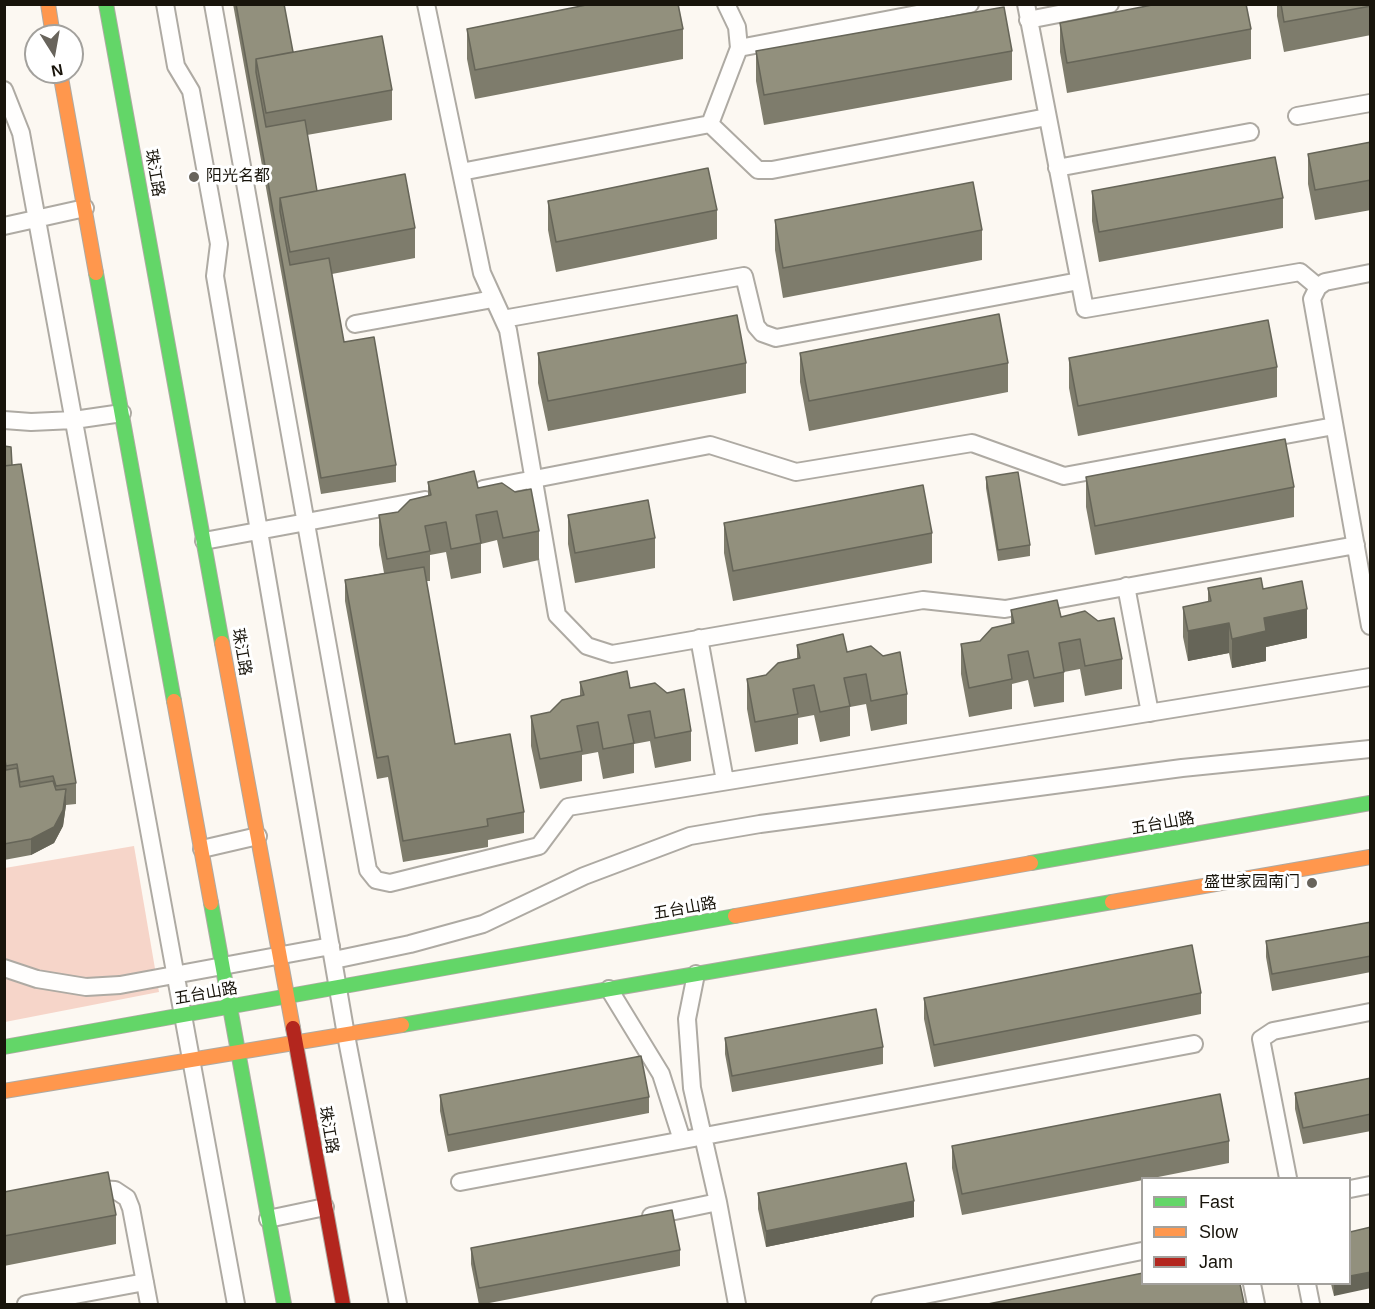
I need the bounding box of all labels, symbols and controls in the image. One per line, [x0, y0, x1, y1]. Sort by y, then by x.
north arrow [24, 24, 84, 84]
text: N [50, 61, 64, 80]
street label: 珠江路 [140, 148, 168, 198]
place label: 阳光名都 [206, 167, 270, 187]
marker: 阳光名都 [187, 170, 201, 184]
street label: 珠江路 [227, 627, 255, 677]
street label: 五台山路 [1130, 809, 1196, 839]
place label: 盛世家园南门 [1204, 873, 1300, 893]
marker: 盛世家园南门 [1305, 876, 1319, 890]
street label: 五台山路 [652, 894, 718, 924]
street label: 五台山路 [173, 979, 239, 1009]
street label: 珠江路 [314, 1105, 342, 1155]
legend [1141, 1177, 1351, 1285]
text: Fast [1199, 1192, 1234, 1212]
text: Slow [1199, 1222, 1238, 1242]
text: Jam [1199, 1252, 1233, 1272]

